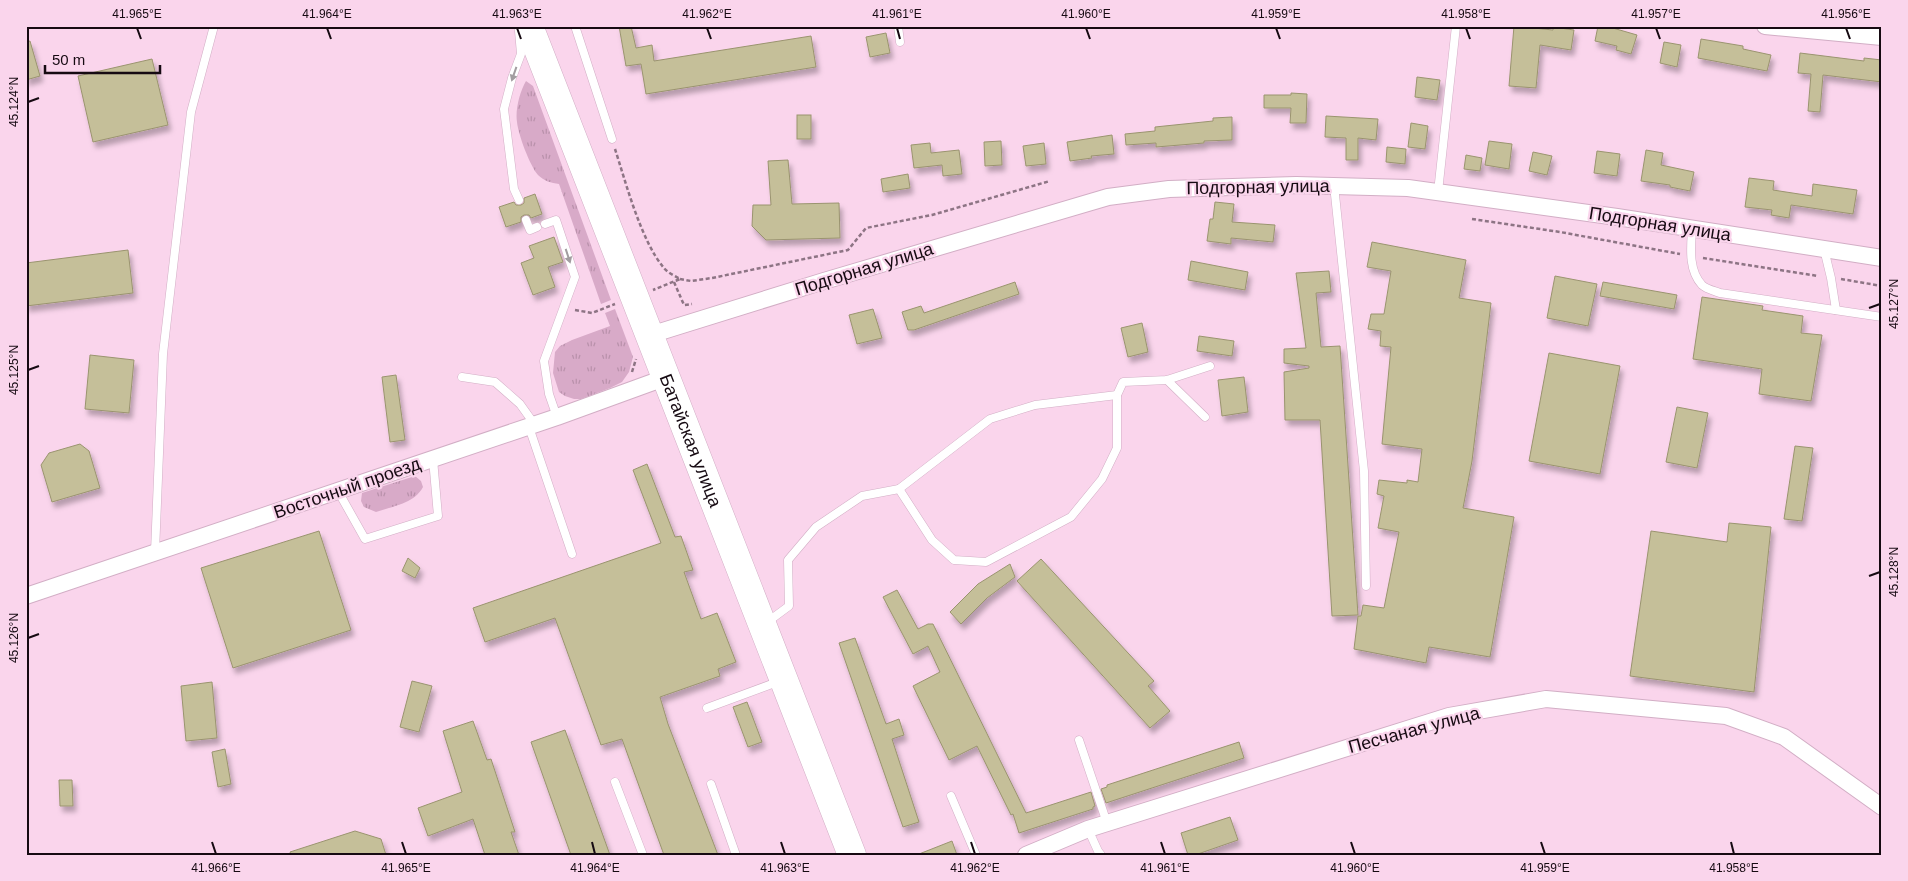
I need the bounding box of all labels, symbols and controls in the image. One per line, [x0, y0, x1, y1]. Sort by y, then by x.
text: 41.965°E [112, 7, 162, 21]
text: 41.964°E [302, 7, 352, 21]
text: 41.963°E [492, 7, 542, 21]
text: 41.962°E [682, 7, 732, 21]
text: 41.961°E [872, 7, 922, 21]
text: 41.960°E [1061, 7, 1111, 21]
text: 41.959°E [1251, 7, 1301, 21]
text: 41.958°E [1441, 7, 1491, 21]
text: 41.957°E [1631, 7, 1681, 21]
text: 41.956°E [1821, 7, 1871, 21]
scale bar [45, 42, 160, 74]
text: 50 m [52, 51, 85, 68]
one-way arrow [510, 66, 517, 81]
text: 45.124°N [7, 77, 21, 127]
street label: Подгорная улица [1186, 176, 1331, 198]
street label: Подгорная улица [1588, 203, 1733, 245]
street label: Подгорная улица [792, 238, 936, 300]
one-way arrow [565, 248, 572, 263]
text: 45.127°N [1887, 279, 1901, 329]
text: 45.125°N [7, 345, 21, 395]
street label: Батайская улица [656, 371, 726, 511]
street label: Восточный проезд [271, 453, 423, 522]
text: 45.128°N [1887, 547, 1901, 597]
text: 45.126°N [7, 613, 21, 663]
street label: Песчаная улица [1346, 703, 1483, 757]
text: 41.966°E [191, 861, 241, 875]
text: 41.965°E [381, 861, 431, 875]
text: 41.964°E [570, 861, 620, 875]
text: 41.963°E [760, 861, 810, 875]
text: 41.962°E [950, 861, 1000, 875]
text: 41.961°E [1140, 861, 1190, 875]
text: 41.960°E [1330, 861, 1380, 875]
text: 41.959°E [1520, 861, 1570, 875]
text: 41.958°E [1709, 861, 1759, 875]

